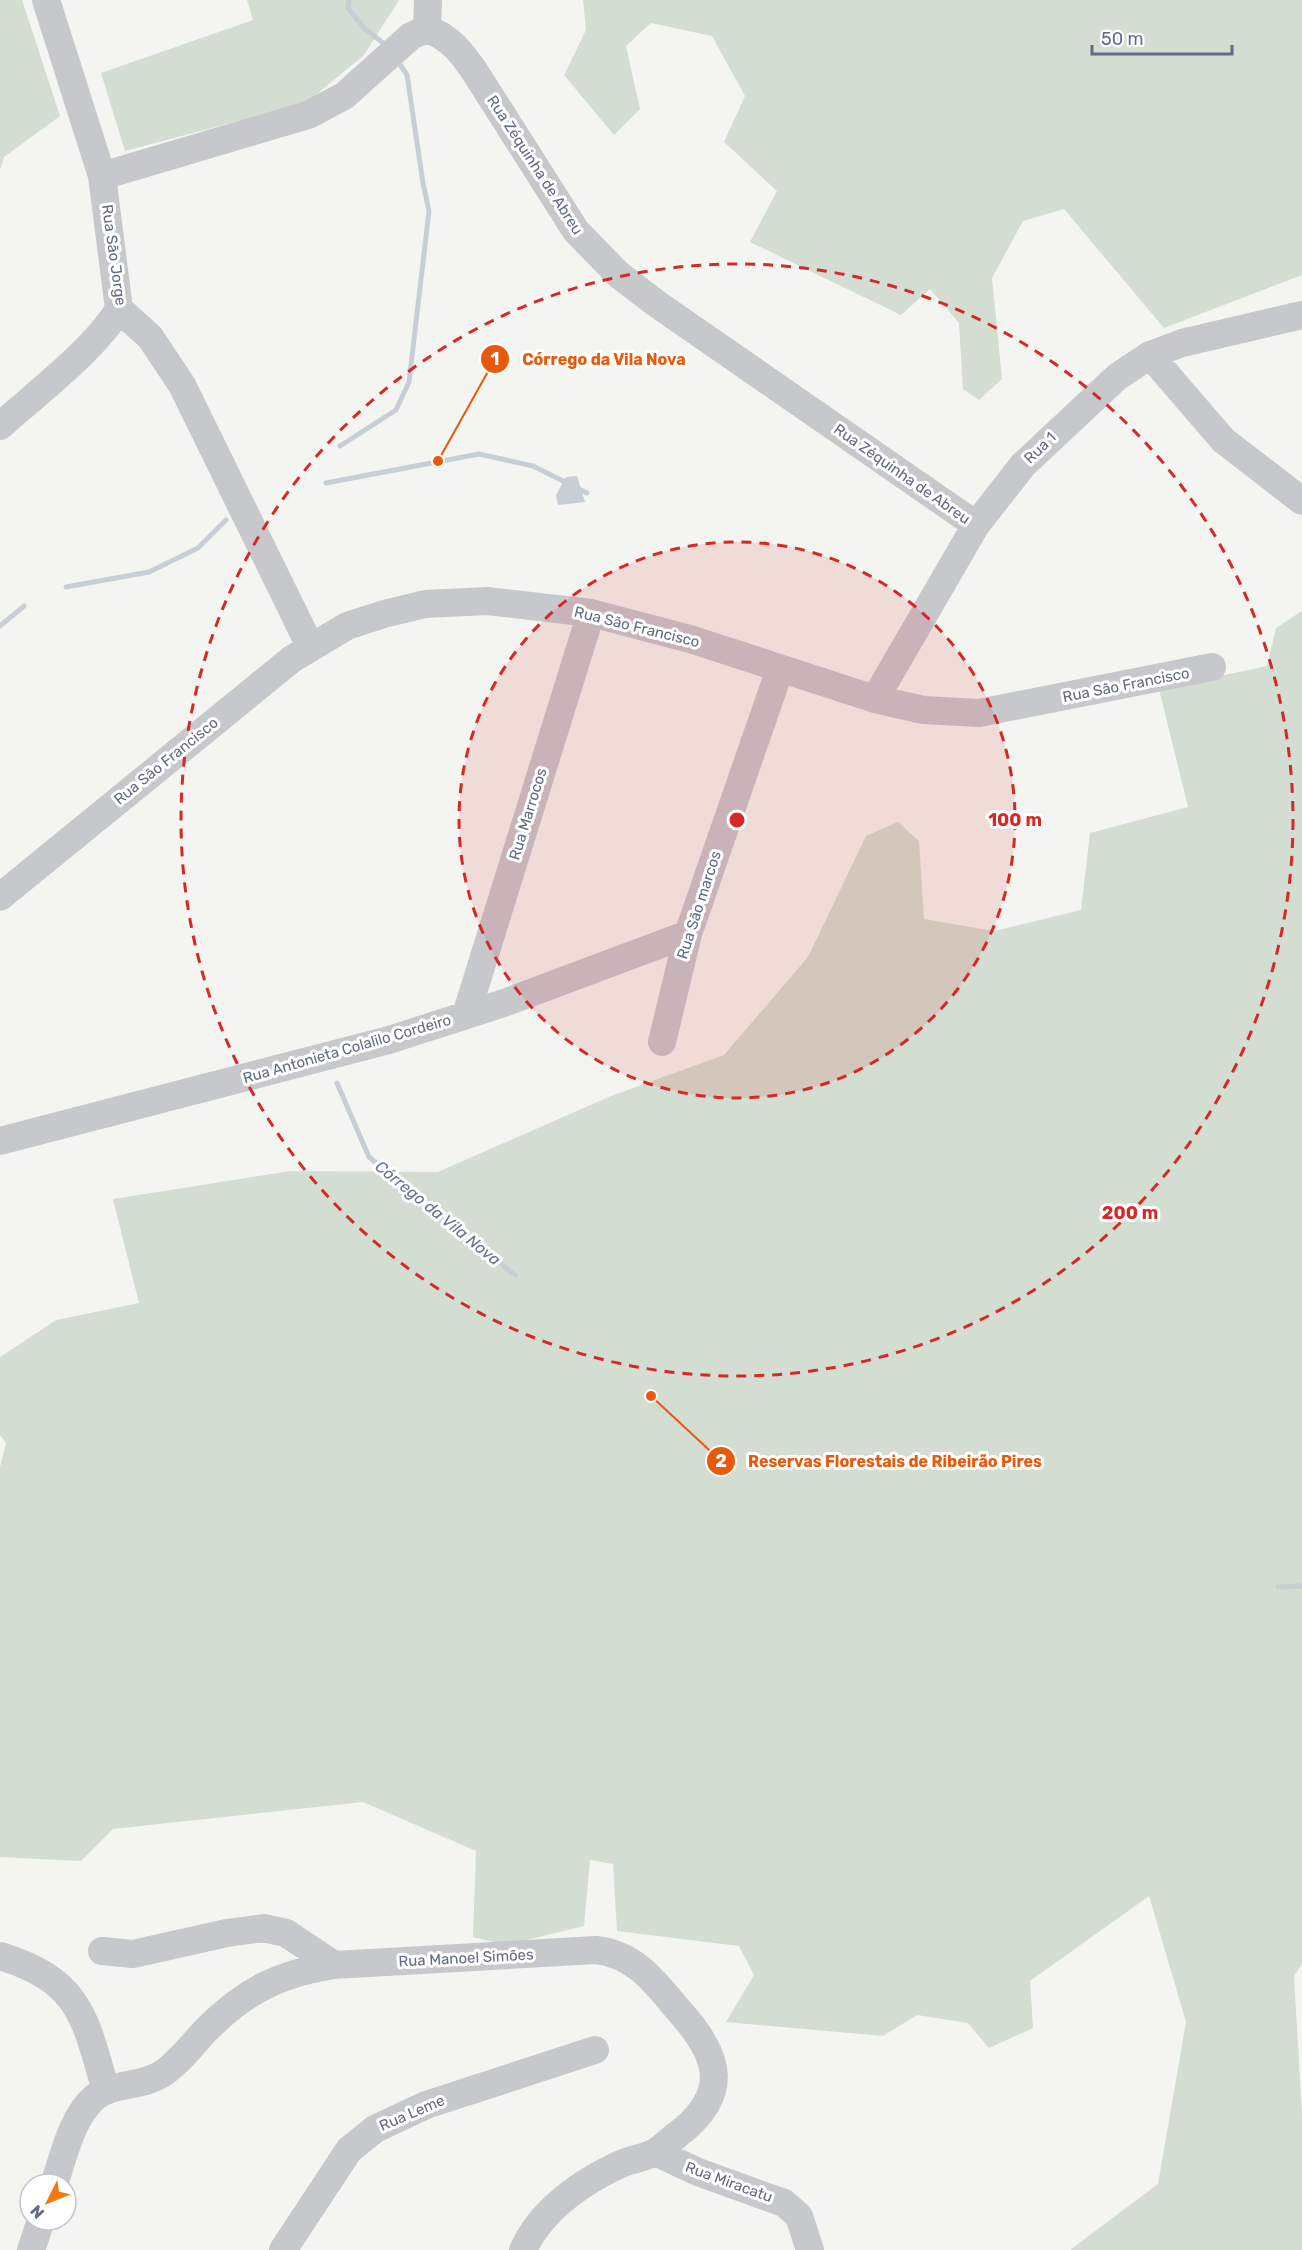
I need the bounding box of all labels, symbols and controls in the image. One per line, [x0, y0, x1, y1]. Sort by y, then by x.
scale bar [1092, 18, 1232, 56]
text: 50 m [1101, 28, 1144, 50]
street label: Rua Zéquinha de Abreu [483, 92, 587, 238]
street label: Rua São Jorge [98, 203, 130, 307]
callout: Córrego da Vila Nova [480, 342, 697, 376]
text: 1 [491, 348, 499, 370]
text: Córrego da Vila Nova [522, 350, 686, 369]
street label: Rua Zéquinha de Abreu [830, 420, 974, 528]
street label: Rua 1 [1020, 429, 1060, 467]
street label: Rua São Francisco [572, 603, 702, 651]
street label: Rua São Francisco [1061, 664, 1191, 706]
street label: Rua São Francisco [110, 714, 222, 808]
street label: Rua Marrocos [505, 765, 551, 862]
text: 100 m [988, 809, 1042, 831]
centre of rings [727, 810, 747, 830]
street label: Rua São marcos [673, 848, 725, 961]
street label: Rua Antonieta Colalilo Cordeiro [241, 1011, 453, 1087]
water label: Córrego da Vila Nova [372, 1157, 504, 1269]
text: 200 m [1102, 1202, 1158, 1224]
callout: Reservas Florestais de Ribeirão Pires [706, 1444, 1054, 1478]
text: 2 [715, 1450, 727, 1472]
text: Reservas Florestais de Ribeirão Pires [748, 1452, 1042, 1471]
street label: Rua Manoel Simões [398, 1945, 534, 1971]
street label: Rua Leme [377, 2091, 447, 2135]
street label: Rua Miracatu [683, 2158, 775, 2206]
north arrow [18, 2172, 78, 2232]
text: N [27, 2201, 48, 2223]

